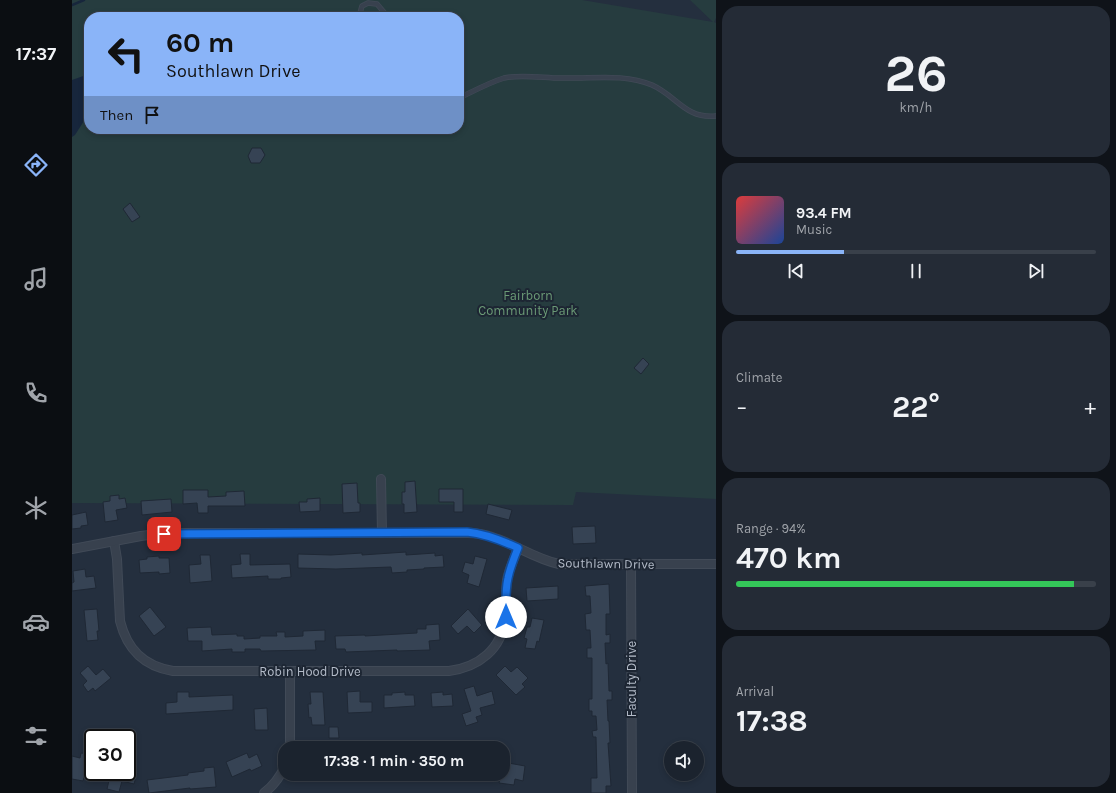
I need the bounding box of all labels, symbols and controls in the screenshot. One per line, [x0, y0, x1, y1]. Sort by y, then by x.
text: 60 m [166, 26, 234, 59]
icon: left [100, 28, 152, 80]
text: 17:37 [16, 43, 56, 65]
text: 26 [884, 43, 948, 104]
text: Southlawn Drive [166, 60, 300, 82]
text: km/h [900, 100, 932, 115]
icon: arrive [141, 104, 163, 126]
text: Then [100, 106, 133, 124]
icon: directions [22, 151, 50, 179]
text: 93.4 FM [796, 204, 852, 222]
text: Music [796, 222, 832, 237]
icon: previous [785, 260, 807, 282]
icon: pause [905, 260, 927, 282]
icon: next [1025, 260, 1047, 282]
icon: music [22, 265, 50, 293]
park label: Fairborn Community Park [478, 288, 578, 318]
text: Climate [736, 370, 782, 385]
icon: phone [22, 379, 50, 407]
text: 22° [892, 389, 940, 425]
text: − [736, 394, 748, 420]
text: + [1084, 394, 1096, 420]
icon: climate [22, 494, 50, 522]
pin [147, 517, 181, 551]
text: Range · 94% [736, 521, 806, 536]
icon: arrive [153, 523, 175, 545]
text: 470 km [736, 540, 842, 576]
street label: Southlawn Drive [557, 555, 655, 572]
position arrow [485, 596, 527, 638]
icon: car [22, 608, 50, 636]
street label: Faculty Drive [624, 641, 639, 717]
street label: Robin Hood Drive [259, 664, 361, 679]
text: Arrival [736, 684, 774, 699]
text: 17:38 [736, 703, 808, 739]
icon: filters [22, 722, 50, 750]
speed limit sign: 30 [84, 729, 136, 781]
map controls [664, 741, 704, 781]
button: sound [664, 741, 704, 781]
text: 17:38 · 1 min · 350 m [324, 752, 464, 770]

